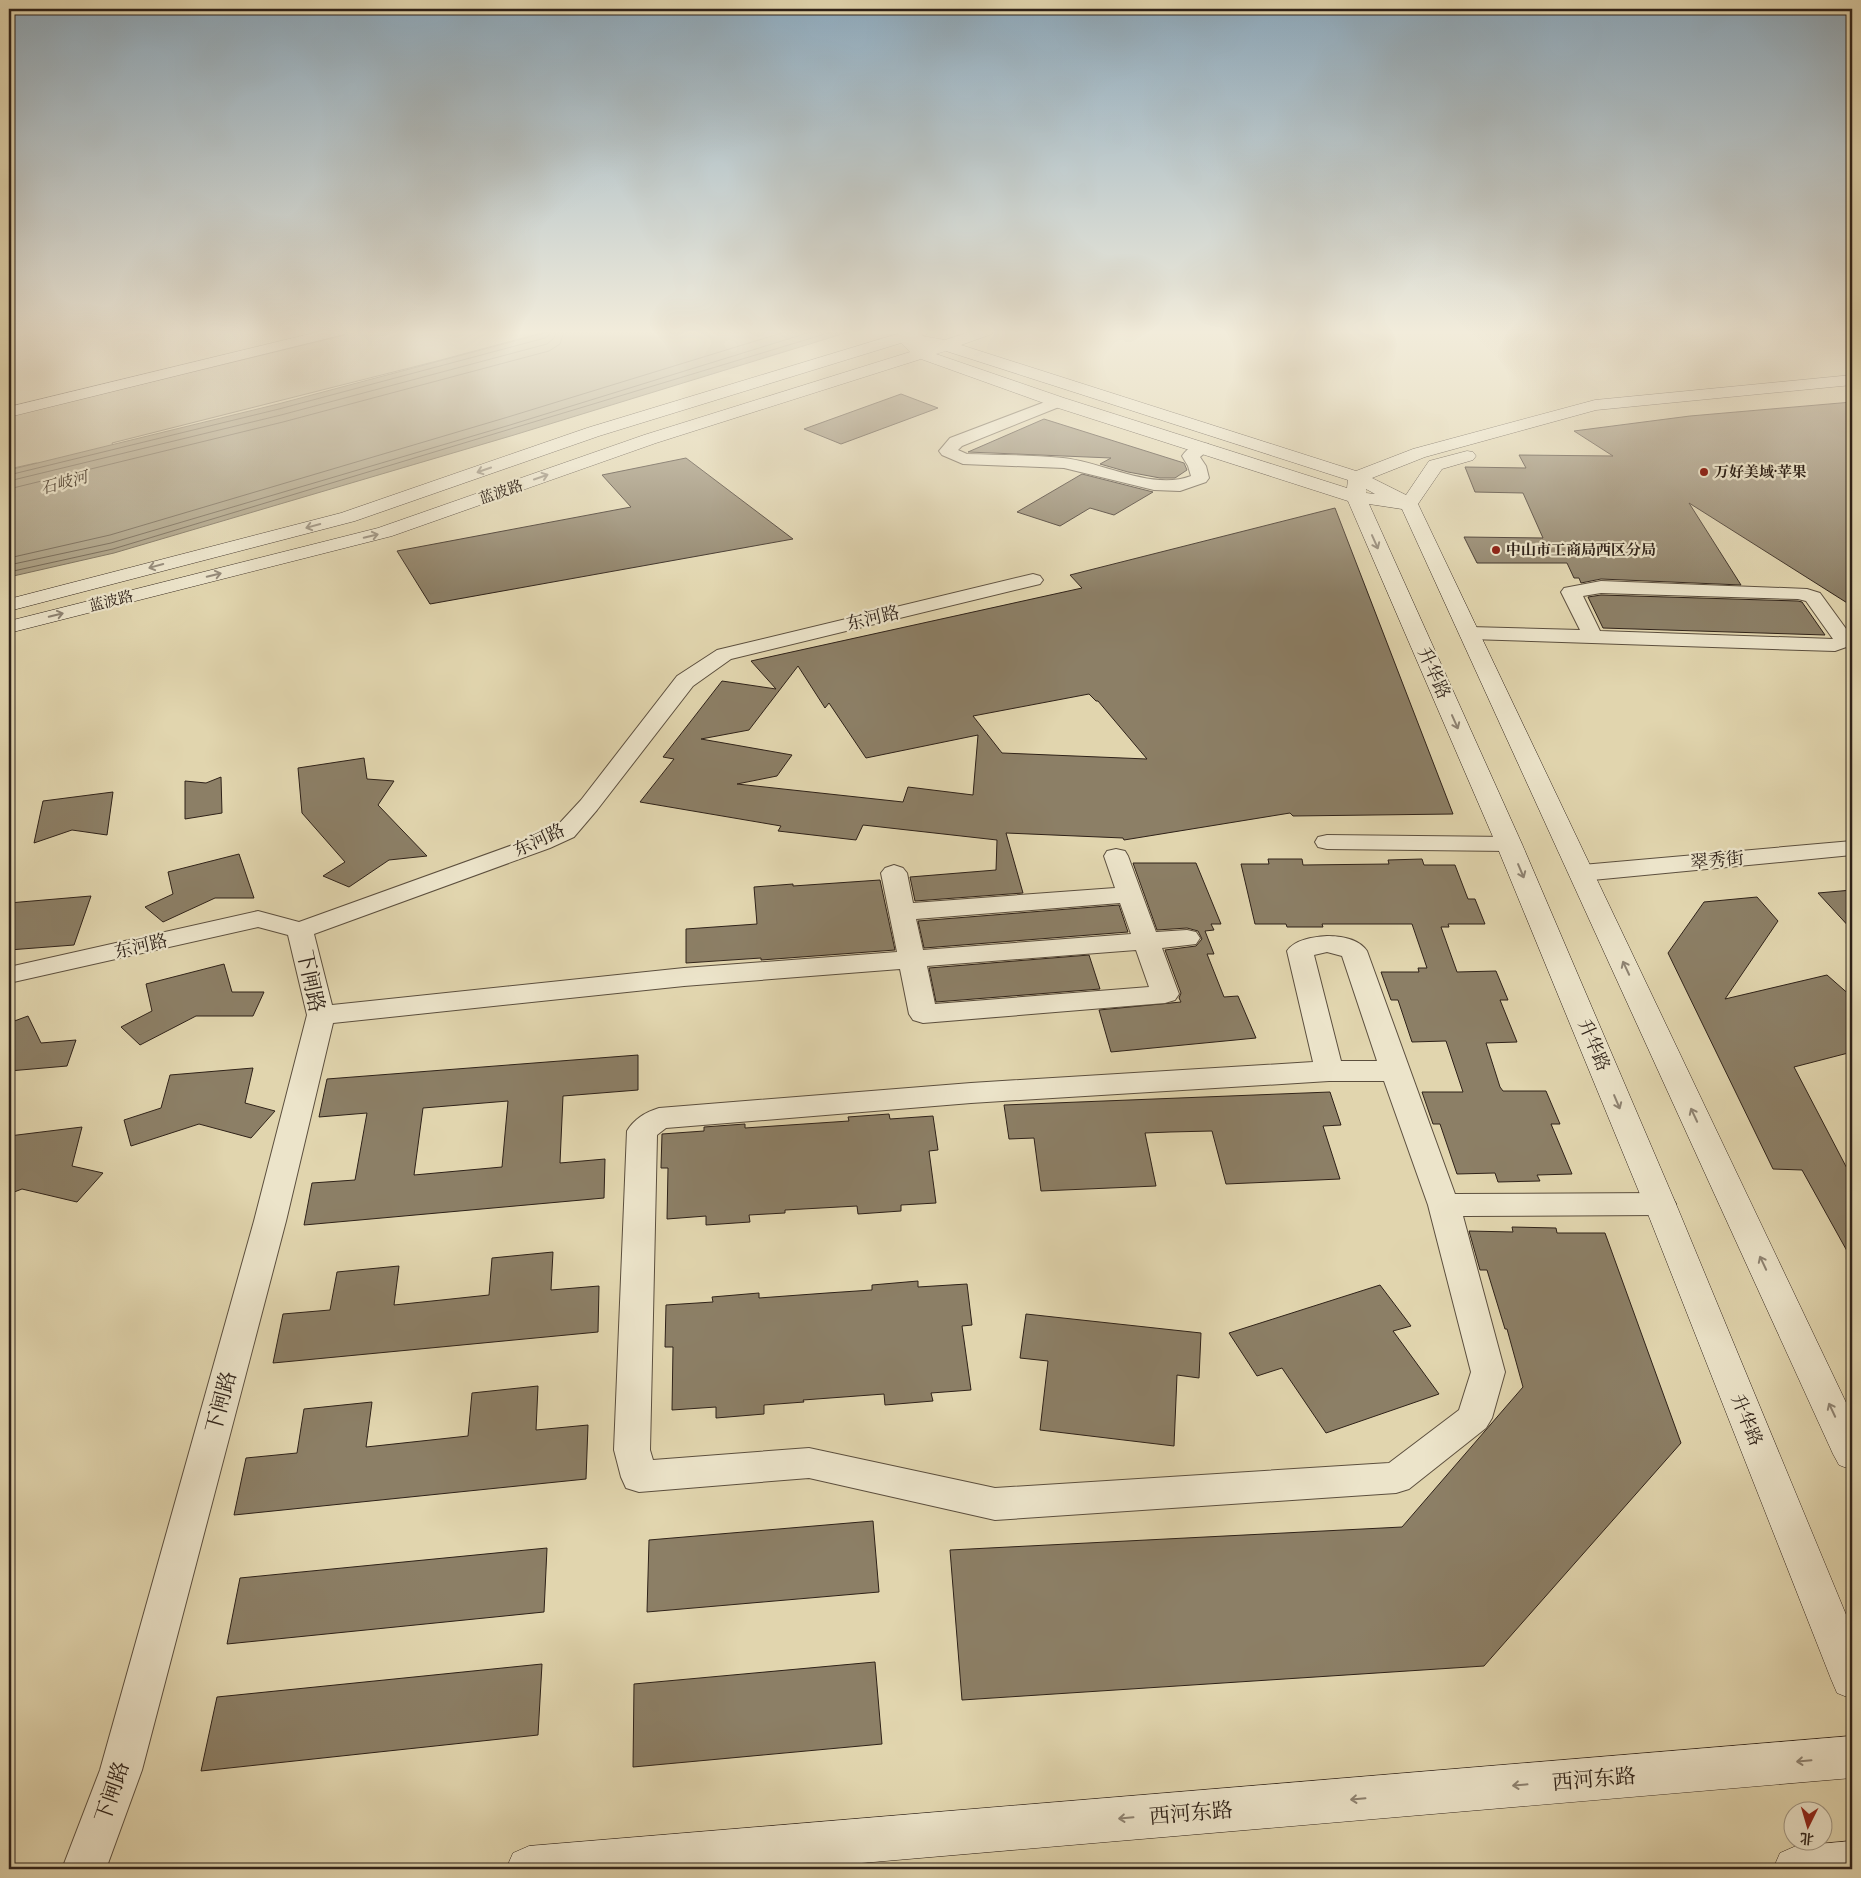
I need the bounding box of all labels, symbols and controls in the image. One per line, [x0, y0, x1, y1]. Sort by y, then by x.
place label: 万好美域·苹果 [1714, 463, 1807, 482]
water label: 石岐河 [38, 466, 93, 499]
one-way arrow [477, 466, 493, 475]
marker: 万好美域·苹果 [1698, 466, 1710, 478]
one-way arrow [533, 472, 549, 481]
street label: 蓝波路 [477, 476, 526, 509]
one-way arrow [306, 521, 322, 531]
one-way arrow [363, 531, 379, 540]
one-way arrow [1371, 534, 1381, 549]
place label: 中山市工商局西区分局 [1506, 541, 1656, 560]
marker: 中山市工商局西区分局 [1490, 544, 1502, 556]
one-way arrow [149, 562, 165, 572]
one-way arrow [205, 570, 221, 580]
street label: 蓝波路 [87, 587, 135, 616]
street label: 东河路 [844, 601, 902, 636]
one-way arrow [48, 610, 64, 619]
street label: 升华路 [1412, 644, 1455, 703]
one-way arrow [1451, 714, 1461, 729]
street label: 东河路 [510, 819, 569, 862]
street label: 翠秀街 [1689, 847, 1745, 874]
one-way arrow [1516, 863, 1526, 878]
street label: 东河路 [112, 929, 170, 964]
street label: 下闸路 [291, 947, 330, 1015]
one-way arrow [1621, 961, 1630, 976]
street label: 升华路 [1572, 1016, 1615, 1075]
one-way arrow [1613, 1094, 1623, 1109]
one-way arrow [1689, 1108, 1699, 1123]
one-way arrow [1758, 1256, 1767, 1271]
street label: 下闸路 [200, 1368, 243, 1436]
street label: 升华路 [1726, 1391, 1767, 1450]
one-way arrow [1826, 1403, 1836, 1418]
one-way arrow [1796, 1756, 1812, 1766]
street label: 下闸路 [89, 1758, 135, 1826]
street label: 西河东路 [1551, 1762, 1637, 1797]
one-way arrow [1512, 1780, 1528, 1790]
one-way arrow [1350, 1794, 1366, 1804]
street label: 西河东路 [1148, 1796, 1234, 1831]
north arrow [1784, 1800, 1834, 1850]
one-way arrow [1118, 1814, 1134, 1823]
text: 北 [1799, 1829, 1815, 1848]

